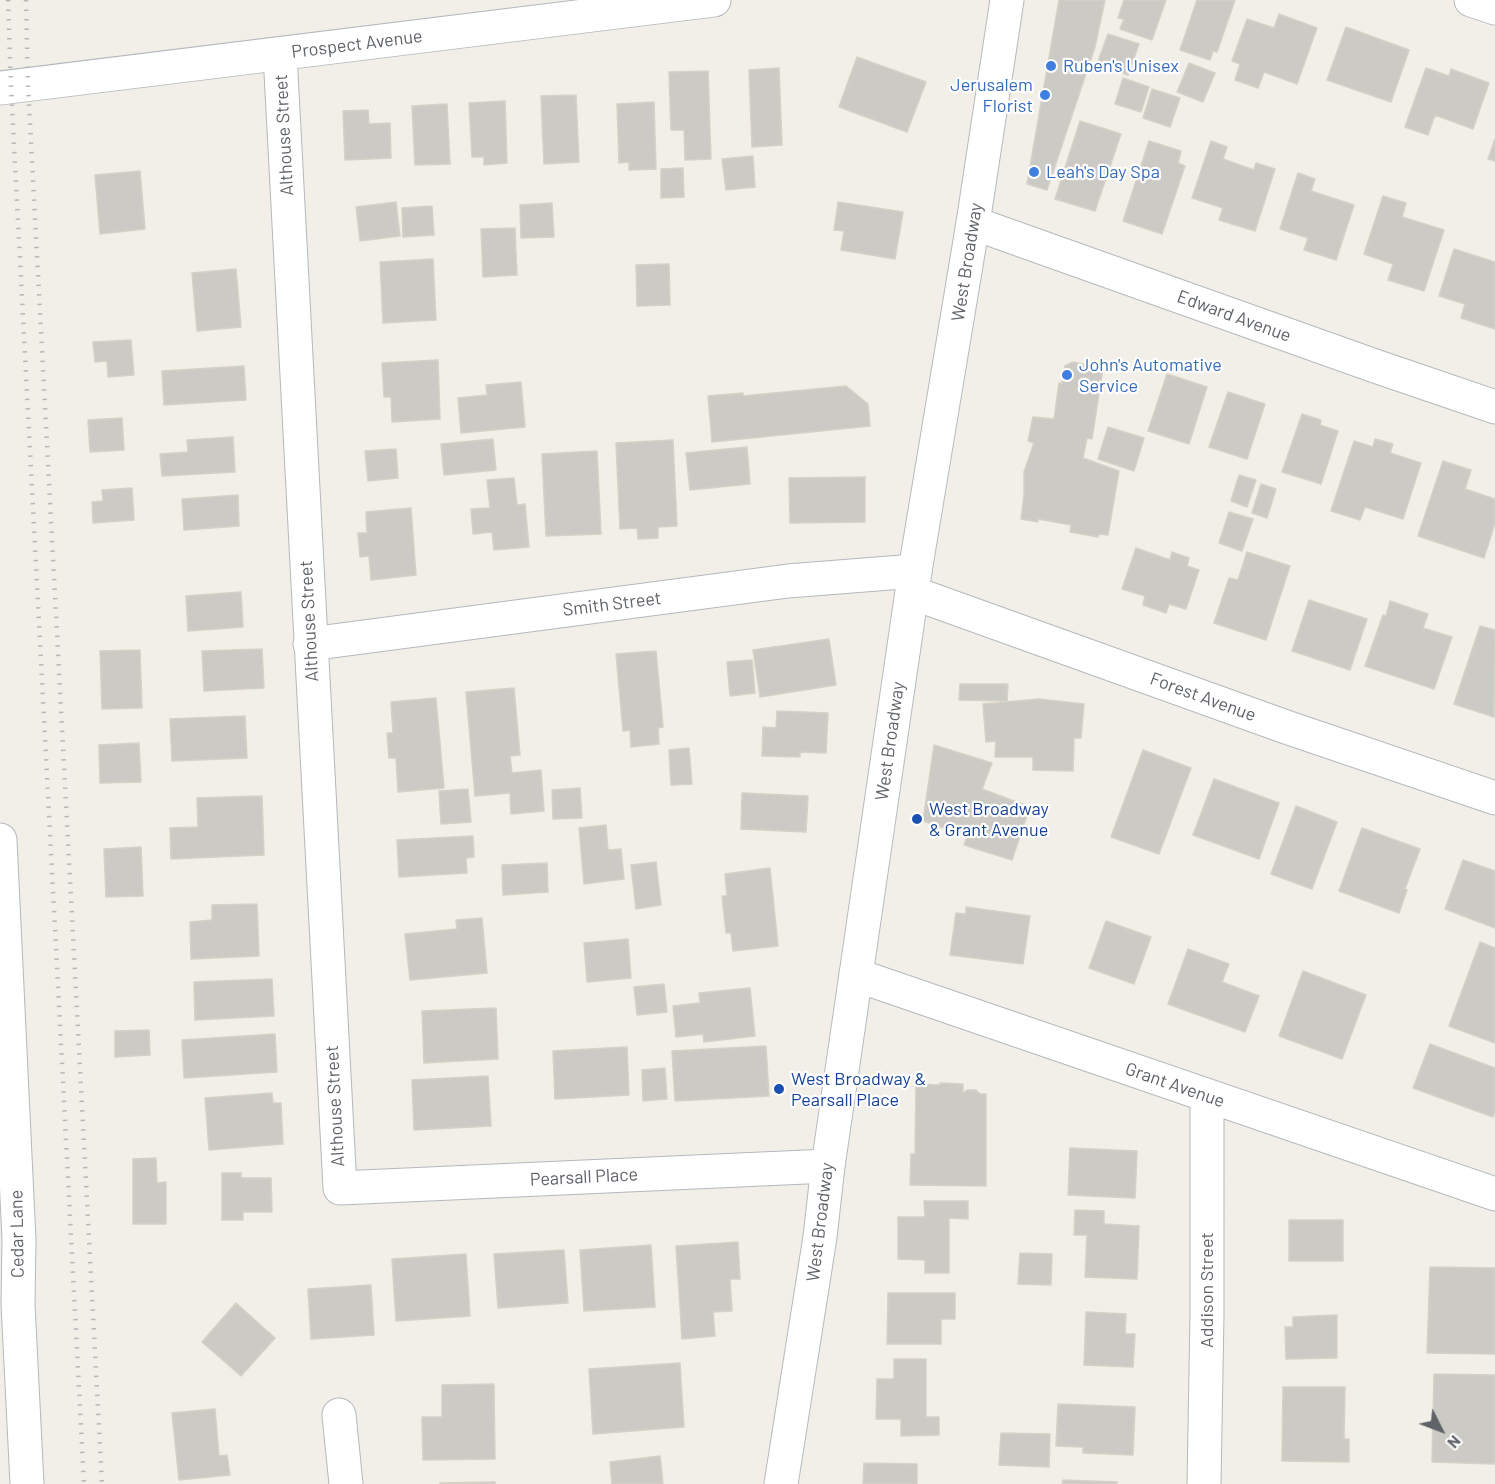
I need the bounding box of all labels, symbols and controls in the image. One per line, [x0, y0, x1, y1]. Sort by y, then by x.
street label: Prospect Avenue [290, 25, 424, 63]
place label: Ruben's Unisex [1063, 55, 1179, 77]
marker: Ruben's Unisex [1044, 59, 1058, 73]
street label: Althouse Street [270, 74, 298, 196]
place label: Jerusalem Florist [950, 74, 1033, 116]
marker: Jerusalem Florist [1038, 88, 1052, 102]
place label: Leah's Day Spa [1046, 161, 1160, 183]
marker: Leah's Day Spa [1027, 165, 1041, 179]
street label: West Broadway [947, 201, 987, 323]
street label: Edward Avenue [1174, 285, 1294, 347]
place label: John's Automative Service [1079, 354, 1222, 397]
marker: John's Automative Service [1060, 368, 1074, 382]
street label: Althouse Street [295, 560, 323, 682]
street label: Smith Street [562, 587, 662, 621]
street label: Forest Avenue [1147, 668, 1259, 726]
street label: West Broadway [871, 680, 909, 802]
place label: West Broadway & Grant Avenue [929, 798, 1049, 840]
marker: West Broadway & Grant Avenue [910, 812, 924, 826]
street label: Althouse Street [321, 1045, 349, 1167]
street label: Grant Avenue [1122, 1058, 1228, 1112]
place label: West Broadway & Pearsall Place [791, 1068, 926, 1110]
marker: West Broadway & Pearsall Place [772, 1082, 786, 1096]
street label: West Broadway [802, 1161, 838, 1283]
street label: Pearsall Place [529, 1163, 639, 1191]
street label: Cedar Lane [5, 1190, 29, 1278]
street label: Addison Street [1196, 1232, 1218, 1348]
north arrow [1411, 1400, 1471, 1460]
text: N [1444, 1432, 1465, 1453]

